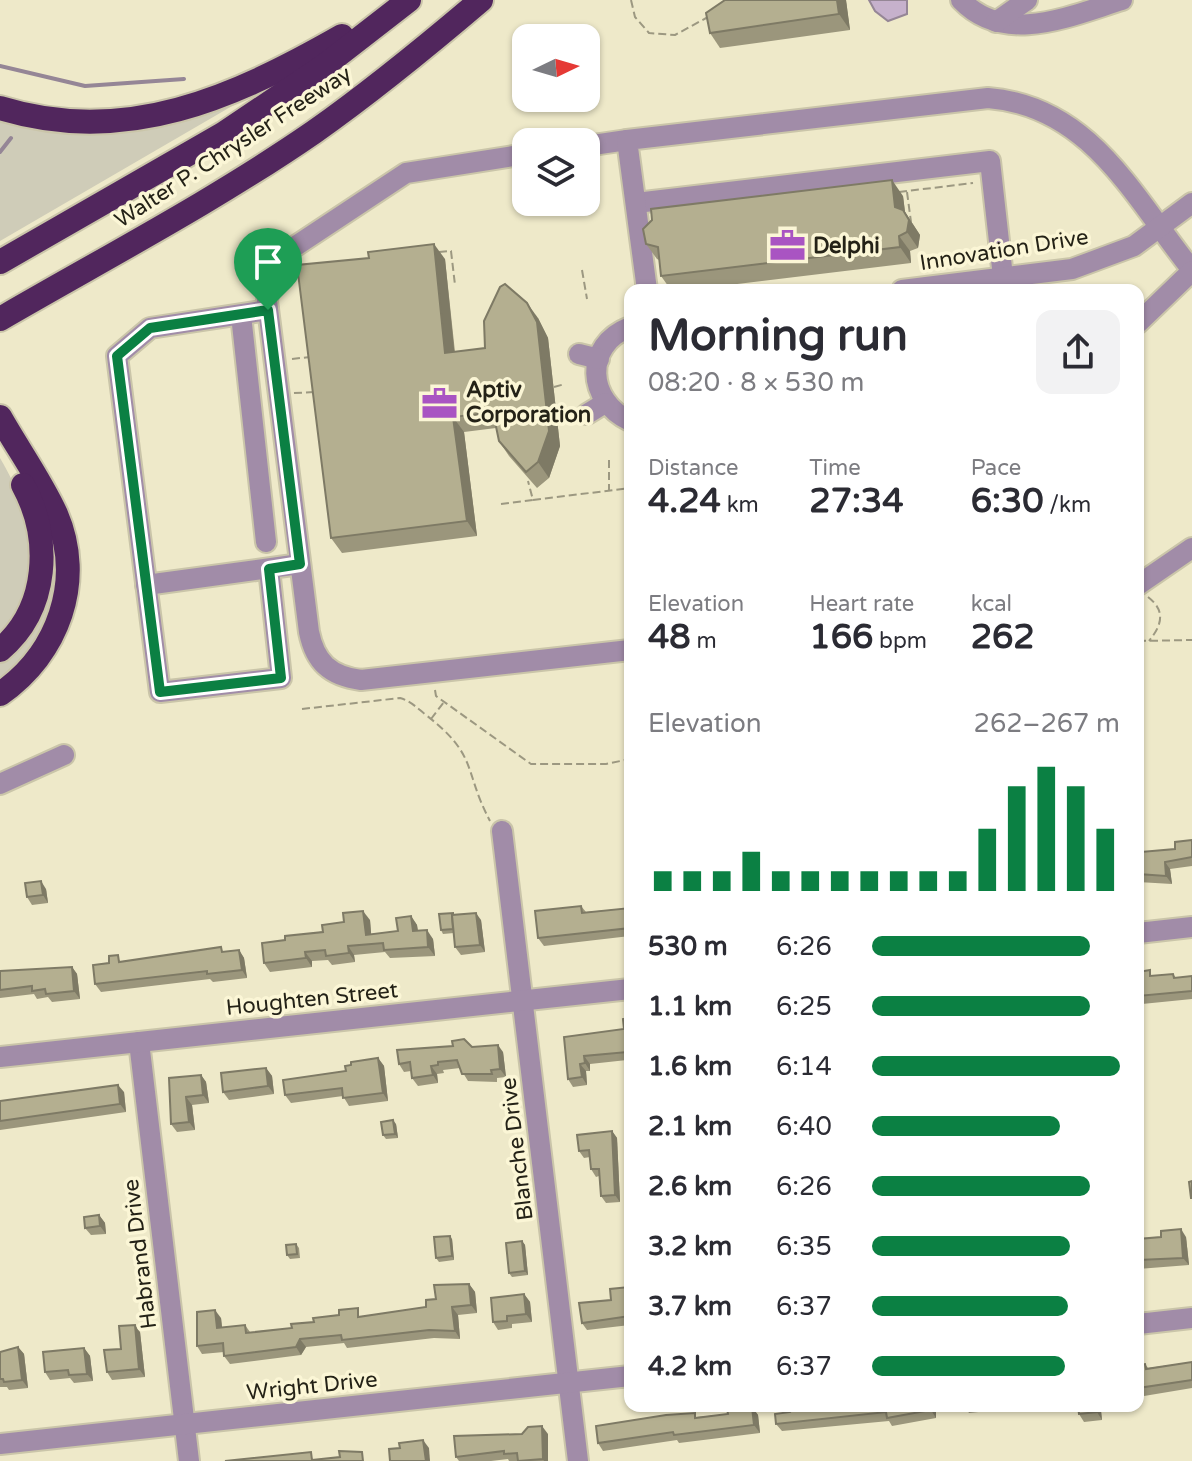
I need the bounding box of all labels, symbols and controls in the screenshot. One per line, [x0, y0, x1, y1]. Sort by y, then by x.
north arrow [512, 24, 600, 112]
map controls [512, 24, 600, 216]
street label: Walter P. Chrysler Freeway [110, 61, 356, 233]
button: layers [512, 128, 600, 216]
street label: Innovation Drive [918, 224, 1090, 276]
office icon: Delphi [768, 227, 806, 265]
pin [234, 228, 302, 310]
place label: Delphi [813, 233, 880, 259]
icon: arrive [246, 240, 290, 284]
text: Morning run [648, 310, 908, 363]
button: share [1036, 310, 1120, 394]
text: 08:20 · 8 × 530 m [648, 367, 864, 398]
place label: Aptiv Corporation [466, 377, 591, 428]
office icon: Aptiv Corporation [421, 384, 459, 422]
text: Distance [648, 455, 739, 481]
text: Time [809, 455, 861, 481]
text: Pace [971, 455, 1021, 481]
text: 4.24 [648, 481, 721, 522]
text: 27:34 [809, 481, 904, 522]
text: 6:30 [971, 481, 1044, 522]
text: km [721, 492, 759, 518]
text: /km [1044, 492, 1091, 518]
text: Elevation [648, 591, 744, 617]
text: Heart rate [809, 591, 914, 617]
text: kcal [971, 591, 1012, 617]
text: 48 [648, 617, 691, 658]
text: 166 [809, 617, 873, 658]
text: 262 [971, 617, 1035, 658]
text: m [691, 628, 717, 654]
text: bpm [873, 628, 927, 654]
text: Elevation [648, 708, 762, 739]
text: 262–267 m [974, 708, 1120, 739]
text: 530 m [648, 931, 728, 962]
text: 6:26 [776, 931, 832, 962]
street label: Houghten Street [225, 977, 399, 1021]
text: 1.1 km [648, 991, 732, 1022]
text: 6:25 [776, 991, 832, 1022]
text: 1.6 km [648, 1051, 732, 1082]
text: 6:14 [776, 1051, 832, 1082]
street label: Blanche Drive [495, 1076, 539, 1222]
text: 2.1 km [648, 1111, 732, 1142]
text: 6:40 [776, 1111, 832, 1142]
text: 2.6 km [648, 1171, 732, 1202]
text: 6:26 [776, 1171, 832, 1202]
street label: Habrand Drive [118, 1178, 162, 1330]
text: 3.2 km [648, 1231, 732, 1262]
text: 6:35 [776, 1231, 832, 1262]
text: 3.7 km [648, 1291, 732, 1322]
text: 6:37 [776, 1291, 832, 1322]
text: 4.2 km [648, 1351, 732, 1382]
text: 6:37 [776, 1351, 832, 1382]
street label: Wright Drive [245, 1366, 379, 1406]

